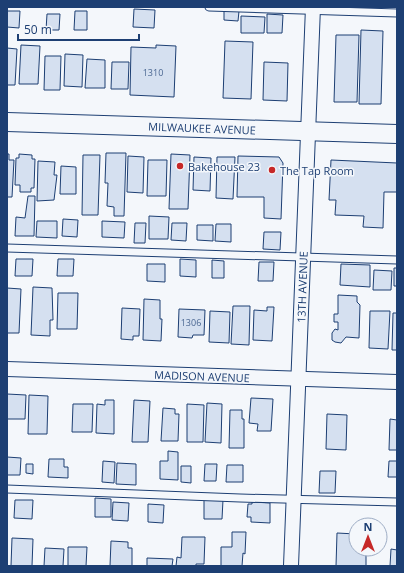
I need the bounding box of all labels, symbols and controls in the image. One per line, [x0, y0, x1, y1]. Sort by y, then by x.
scale bar [18, 16, 139, 42]
text: 50 m [24, 21, 52, 38]
house number: 1310 [143, 66, 163, 79]
street label: MILWAUKEE AVENUE [148, 119, 256, 137]
place label: Bakehouse 23 [188, 159, 260, 174]
marker: Bakehouse 23 [175, 161, 185, 171]
place label: The Tap Room [280, 163, 354, 178]
marker: The Tap Room [267, 165, 277, 175]
street label: 13TH AVENUE [293, 251, 311, 323]
house number: 1306 [181, 316, 201, 329]
street label: MADISON AVENUE [154, 367, 250, 385]
north arrow [348, 517, 388, 557]
text: N [364, 519, 372, 534]

